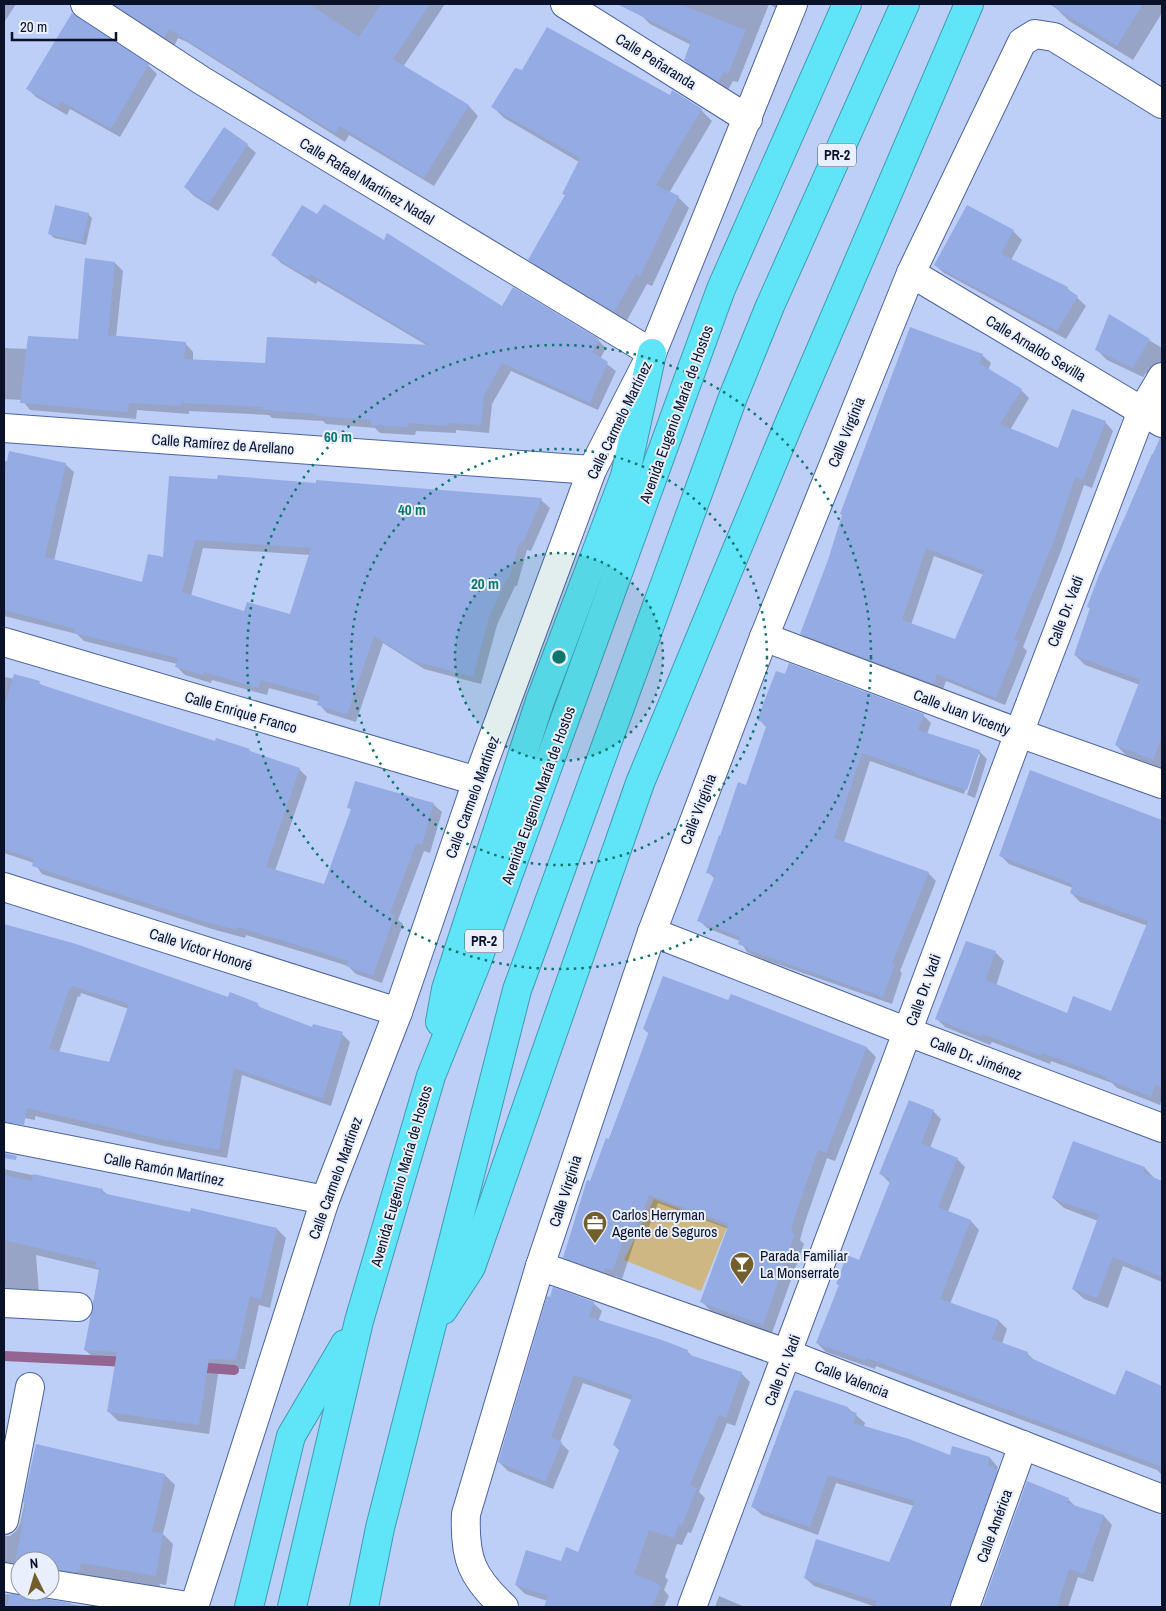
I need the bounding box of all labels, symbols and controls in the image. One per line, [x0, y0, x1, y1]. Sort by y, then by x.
scale bar [12, 10, 116, 42]
text: 20 m [20, 16, 47, 37]
street label: Calle Peñaranda [612, 28, 701, 94]
street label: Calle Rafael Martínez Nadal [296, 132, 438, 230]
road number: PR-2 [818, 144, 856, 166]
street label: Calle Arnaldo Sevilla [982, 310, 1090, 386]
street label: Avenida Eugenio María de Hostos [634, 322, 718, 507]
street label: Calle Carmelo Martínez [581, 357, 657, 483]
street label: Calle Virginia [822, 393, 870, 470]
text: 60 m [324, 426, 352, 447]
street label: Calle Ramírez de Arellano [151, 429, 295, 459]
text: 40 m [398, 499, 426, 520]
street label: Calle Dr. Vadi [1042, 572, 1088, 650]
text: 20 m [471, 573, 499, 594]
centre of rings [550, 648, 568, 666]
street label: Calle Juan Vicenty [910, 684, 1014, 740]
street label: Calle Enrique Franco [182, 686, 300, 738]
street label: Avenida Eugenio María de Hostos [496, 703, 580, 888]
street label: Calle Carmelo Martínez [440, 733, 504, 861]
street label: Calle Virginia [675, 770, 721, 847]
street label: Calle Víctor Honoré [147, 922, 255, 976]
road number: PR-2 [465, 929, 503, 952]
street label: Calle Dr. Vadi [900, 951, 946, 1029]
street label: Calle Dr. Jiménez [927, 1031, 1025, 1085]
street label: Avenida Eugenio María de Hostos [365, 1083, 437, 1270]
street label: Calle Carmelo Martínez [303, 1114, 367, 1242]
street label: Calle Ramón Martínez [102, 1147, 226, 1191]
street label: Calle Virginia [544, 1152, 587, 1230]
place label: Carlos Herryman Agente de Seguros [611, 1204, 717, 1242]
office icon: Carlos Herryman Agente de Seguros [582, 1210, 608, 1244]
place label: Parada Familiar La Monserrate [760, 1245, 848, 1283]
bar icon: Parada Familiar La Monserrate [729, 1251, 755, 1285]
street label: Calle Dr. Vadi [759, 1331, 805, 1409]
street label: Calle Valencia [812, 1355, 893, 1403]
street label: Calle América [971, 1486, 1017, 1566]
north arrow [10, 1551, 60, 1601]
text: N [29, 1554, 39, 1572]

